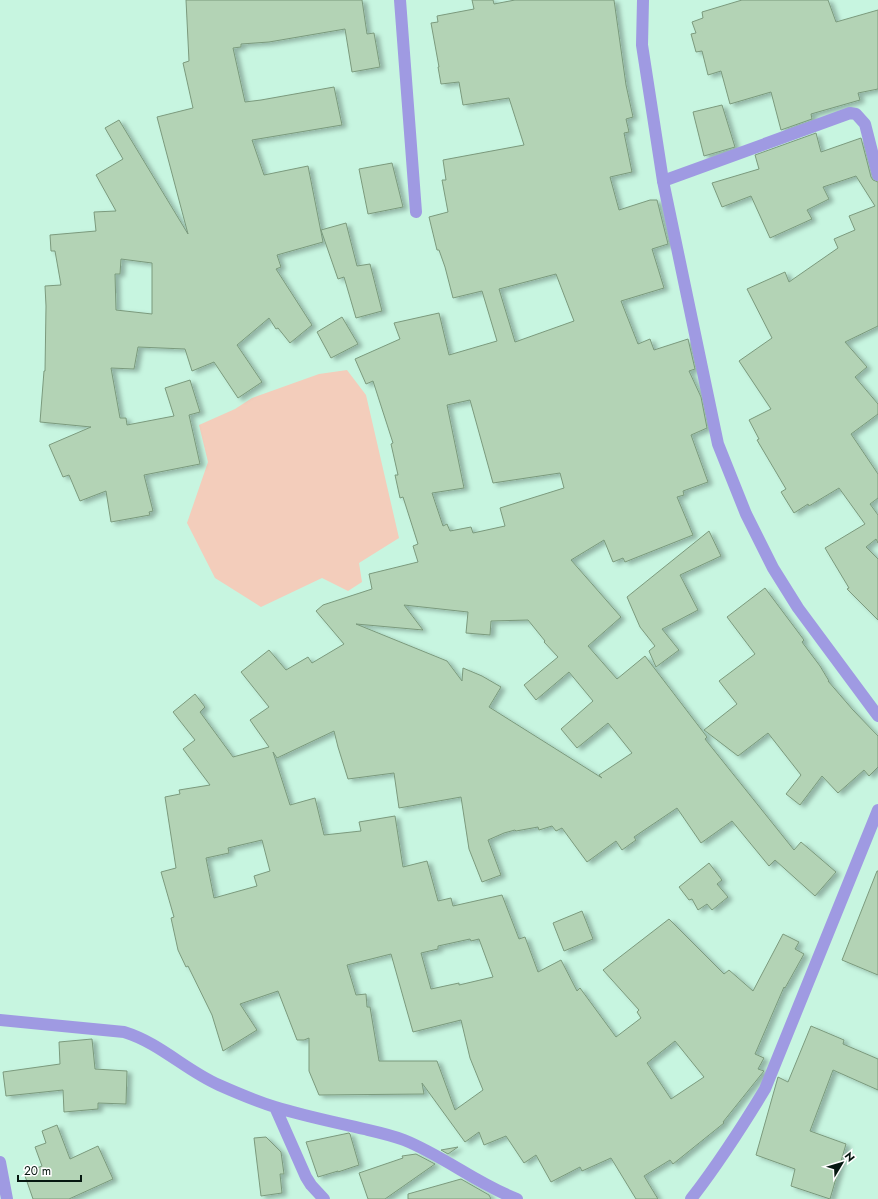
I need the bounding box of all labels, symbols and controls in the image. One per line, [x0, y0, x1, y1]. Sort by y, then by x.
north arrow [822, 1143, 862, 1183]
text: N [841, 1148, 859, 1165]
scale bar [18, 1157, 81, 1183]
text: 20 m [24, 1162, 51, 1180]

